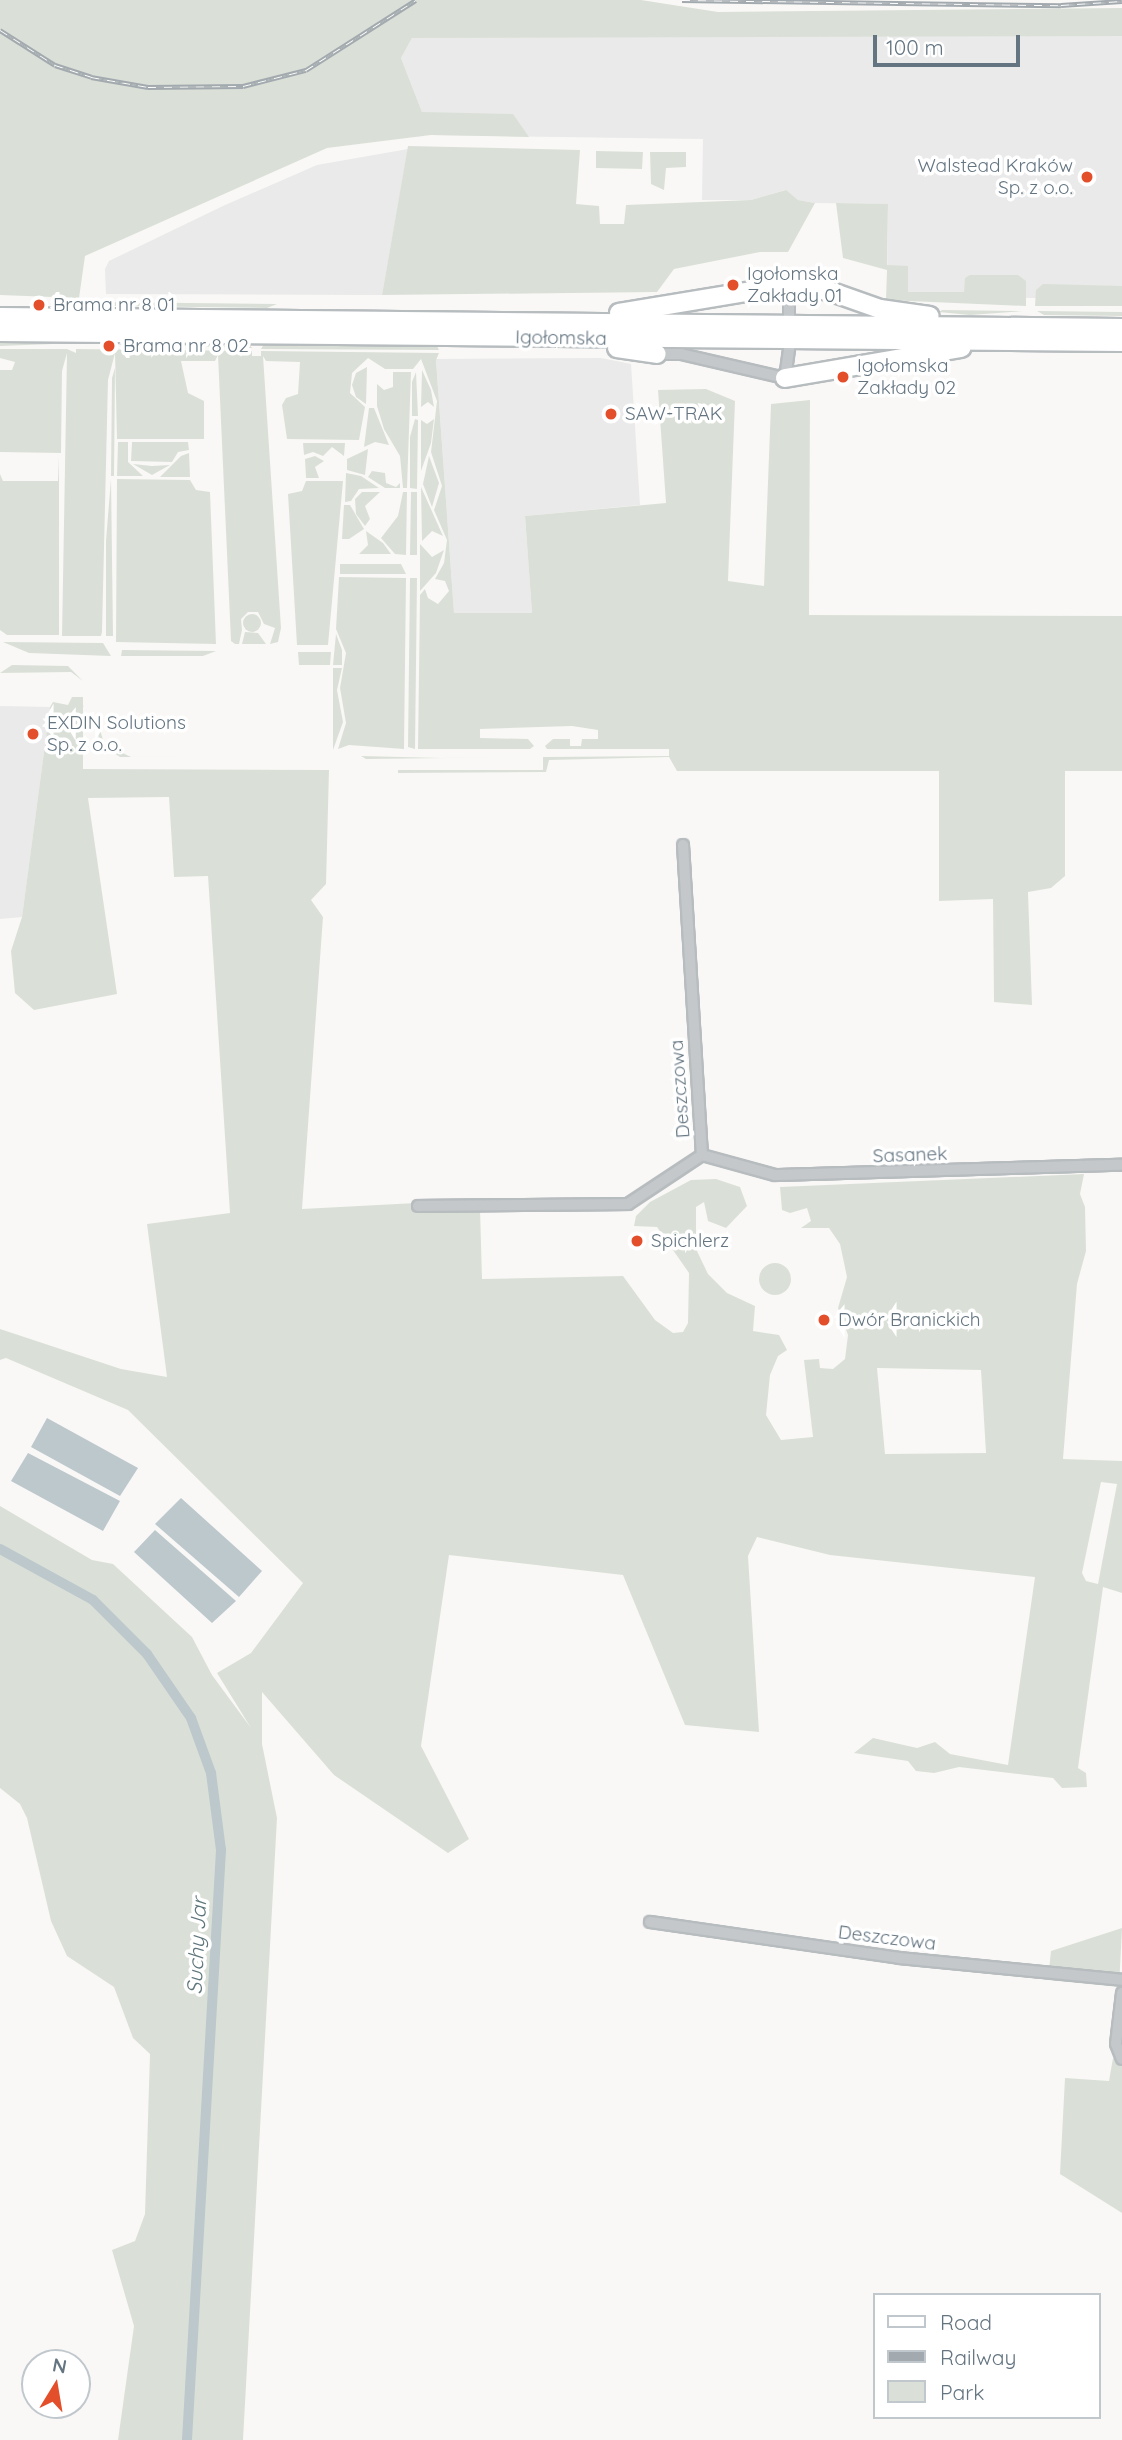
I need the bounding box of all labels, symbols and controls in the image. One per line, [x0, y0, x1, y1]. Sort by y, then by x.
scale bar [877, 21, 1024, 65]
text: 100 m [886, 34, 944, 60]
place label: Walstead Kraków Sp. z o.o. [917, 155, 1073, 199]
marker: Walstead Kraków Sp. z o.o. [1079, 169, 1095, 185]
place label: Igołomska Zakłady 01 [747, 263, 843, 307]
marker: Igołomska Zakłady 01 [725, 277, 741, 293]
place label: Brama nr 8 01 [53, 294, 175, 316]
marker: Brama nr 8 01 [31, 297, 47, 313]
street label: Igołomska [515, 326, 607, 350]
place label: Brama nr 8 02 [123, 335, 249, 357]
marker: Brama nr 8 02 [101, 338, 117, 354]
place label: Igołomska Zakłady 02 [857, 355, 956, 399]
marker: Igołomska Zakłady 02 [835, 369, 851, 385]
place label: SAW-TRAK [625, 403, 723, 425]
marker: SAW-TRAK [603, 406, 619, 422]
place label: EXDIN Solutions Sp. z o.o. [47, 712, 186, 756]
marker: EXDIN Solutions Sp. z o.o. [25, 726, 41, 742]
street label: Deszczowa [665, 1039, 695, 1139]
street label: Sasanek [872, 1142, 948, 1168]
place label: Spichlerz [651, 1230, 729, 1252]
marker: Spichlerz [629, 1233, 645, 1249]
place label: Dwór Branickich [838, 1309, 981, 1331]
marker: Dwór Branickich [816, 1312, 832, 1328]
water label: Suchy Jar [181, 1897, 211, 1995]
street label: Deszczowa [837, 1921, 937, 1955]
legend [874, 2293, 1101, 2419]
text: Road [940, 2309, 992, 2335]
text: Railway [940, 2344, 1016, 2370]
north arrow [21, 2349, 91, 2419]
text: N [50, 2352, 69, 2378]
text: Park [940, 2379, 984, 2405]

